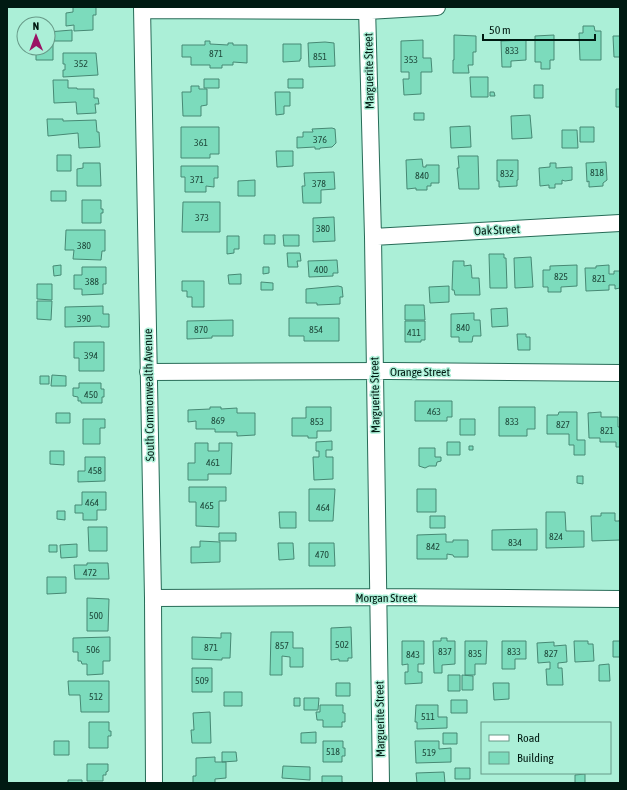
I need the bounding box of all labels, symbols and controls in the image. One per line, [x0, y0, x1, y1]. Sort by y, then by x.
north arrow [16, 16, 56, 56]
scale bar [483, 16, 595, 42]
text: N [32, 20, 39, 32]
text: 50 m [489, 23, 511, 37]
street label: Marguerite Street [361, 32, 377, 109]
house number: 833 [505, 45, 519, 56]
house number: 871 [209, 48, 223, 59]
house number: 851 [313, 51, 327, 62]
house number: 353 [404, 54, 418, 65]
house number: 352 [74, 58, 88, 69]
house number: 376 [313, 134, 327, 145]
house number: 361 [194, 137, 208, 148]
house number: 818 [590, 167, 604, 178]
house number: 832 [500, 168, 514, 179]
house number: 840 [415, 170, 429, 181]
house number: 371 [190, 174, 204, 185]
house number: 378 [312, 178, 326, 189]
house number: 373 [195, 212, 209, 223]
street label: Oak Street [474, 222, 521, 238]
house number: 380 [316, 223, 330, 234]
house number: 380 [77, 240, 91, 251]
house number: 400 [314, 264, 328, 275]
house number: 825 [554, 271, 568, 282]
house number: 821 [592, 273, 606, 284]
house number: 388 [85, 276, 99, 287]
house number: 390 [77, 313, 91, 324]
house number: 840 [456, 322, 470, 333]
house number: 870 [194, 324, 208, 335]
house number: 854 [309, 324, 323, 335]
house number: 411 [407, 327, 421, 338]
street label: South Commonwealth Avenue [141, 329, 157, 461]
house number: 394 [84, 350, 98, 361]
street label: Marguerite Street [367, 356, 383, 433]
street label: Orange Street [390, 365, 451, 379]
house number: 450 [84, 389, 98, 400]
house number: 463 [427, 406, 441, 417]
house number: 869 [211, 415, 225, 426]
house number: 853 [310, 416, 324, 427]
house number: 833 [505, 416, 519, 427]
house number: 827 [556, 419, 570, 430]
house number: 821 [600, 425, 614, 436]
house number: 461 [206, 457, 220, 468]
house number: 458 [88, 465, 102, 476]
house number: 464 [85, 497, 99, 508]
house number: 465 [200, 500, 214, 511]
house number: 464 [316, 502, 330, 513]
house number: 824 [549, 531, 563, 542]
house number: 834 [508, 537, 522, 548]
house number: 842 [426, 541, 440, 552]
house number: 470 [315, 549, 329, 560]
house number: 472 [83, 567, 97, 578]
street label: Morgan Street [355, 591, 417, 605]
house number: 500 [89, 610, 103, 621]
house number: 502 [335, 639, 349, 650]
house number: 857 [275, 640, 289, 651]
house number: 871 [204, 642, 218, 653]
house number: 506 [86, 644, 100, 655]
house number: 837 [438, 646, 452, 657]
house number: 833 [507, 646, 521, 657]
house number: 835 [468, 648, 482, 659]
house number: 827 [544, 648, 558, 659]
house number: 843 [406, 649, 420, 660]
house number: 509 [195, 675, 209, 686]
street label: Marguerite Street [372, 680, 388, 757]
house number: 512 [89, 691, 103, 702]
house number: 511 [421, 711, 435, 722]
legend [481, 722, 611, 774]
text: Road [517, 731, 540, 745]
house number: 518 [326, 746, 340, 757]
house number: 519 [422, 747, 436, 758]
text: Building [517, 751, 555, 765]

